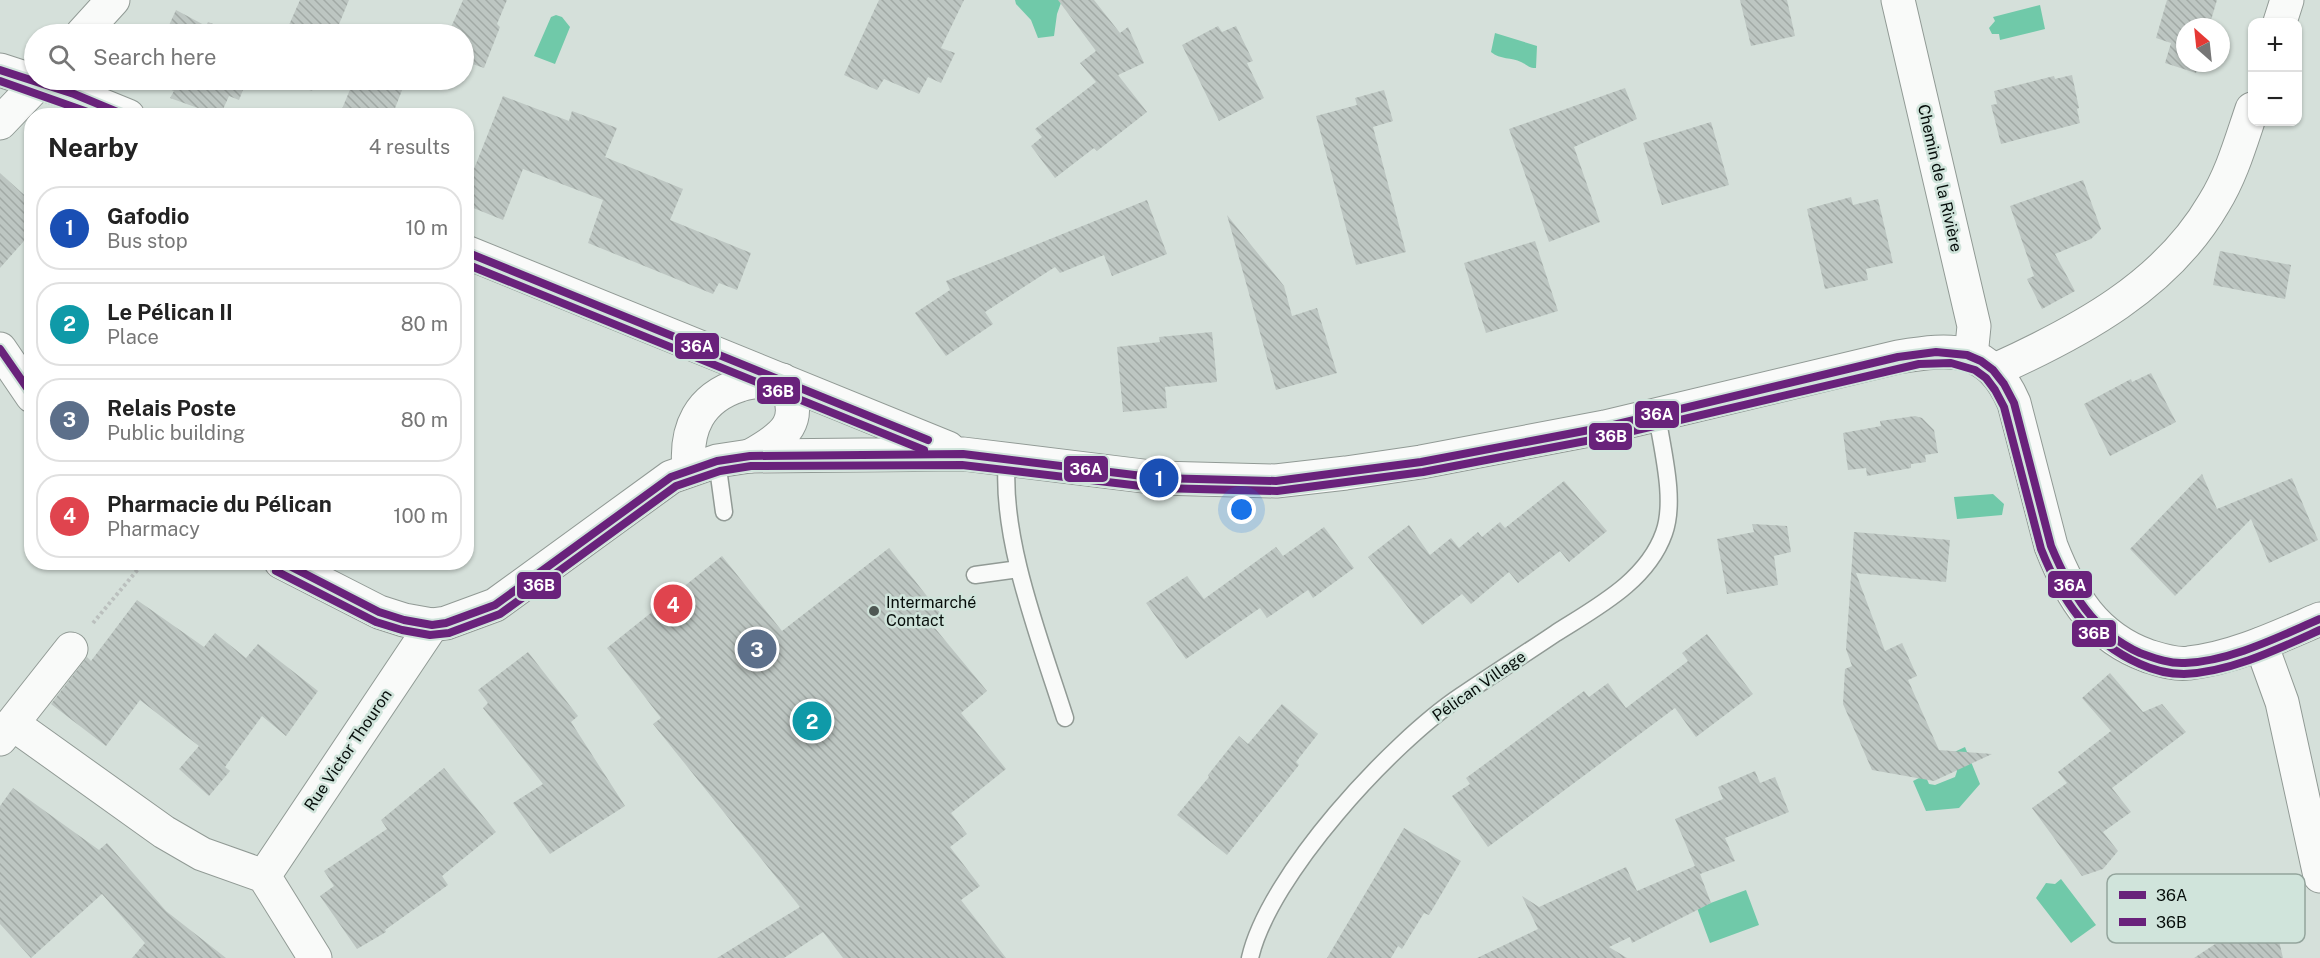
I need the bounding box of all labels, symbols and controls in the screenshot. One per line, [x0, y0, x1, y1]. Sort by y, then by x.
north arrow [2176, 18, 2230, 72]
map controls [2248, 18, 2302, 126]
button: + [2248, 18, 2302, 72]
search box [24, 24, 474, 90]
icon: search [45, 41, 78, 74]
text: Search here [93, 44, 217, 70]
button: − [2248, 72, 2302, 126]
street label: Chemin de la Rivière [1914, 102, 1966, 254]
text: Nearby [48, 132, 138, 163]
text: 4 results [369, 135, 450, 159]
text: Gafodio [107, 203, 189, 229]
text: 1 [65, 216, 74, 240]
text: 10 m [405, 216, 448, 240]
text: Bus stop [107, 229, 188, 253]
text: Le Pélican II [107, 299, 233, 325]
text: 2 [63, 312, 76, 336]
text: 80 m [401, 312, 448, 336]
text: Place [107, 325, 159, 349]
line badge: 36A [674, 332, 720, 360]
text: 36A [681, 337, 714, 356]
line badge: 36B [756, 376, 801, 405]
text: 36B [762, 382, 794, 401]
text: Relais Poste [107, 395, 236, 421]
line badge: 36A [1634, 400, 1680, 429]
text: 36A [1641, 405, 1674, 424]
text: 3 [63, 408, 76, 432]
text: 80 m [401, 408, 448, 432]
text: Public building [107, 421, 245, 445]
line badge: 36B [1588, 422, 1633, 451]
text: 36B [1595, 427, 1627, 446]
line badge: 36A [1063, 455, 1109, 483]
pin: 1 [1140, 456, 1178, 500]
text: 36A [1070, 460, 1103, 479]
text: Pharmacie du Pélican [107, 491, 332, 517]
your location [1227, 495, 1256, 524]
text: 4 [63, 504, 76, 528]
text: 100 m [393, 504, 448, 528]
text: Pharmacy [107, 517, 200, 541]
line badge: 36A [2047, 570, 2093, 599]
line badge: 36B [516, 571, 562, 600]
text: 36B [523, 576, 555, 595]
text: 36A [2054, 576, 2087, 595]
pin: 4 [654, 582, 692, 626]
place label: Intermarché Contact [886, 593, 976, 630]
marker: Intermarché Contact [867, 604, 881, 618]
line badge: 36B [2071, 619, 2117, 648]
text: 36B [2078, 624, 2110, 643]
pin: 3 [738, 626, 777, 672]
street label: Pélican Village [1429, 647, 1529, 725]
street label: Rue Victor Thouron [300, 686, 396, 814]
pin: 2 [792, 698, 832, 744]
legend [2107, 874, 2305, 943]
text: 36A [2156, 886, 2187, 905]
text: 36B [2156, 913, 2187, 932]

